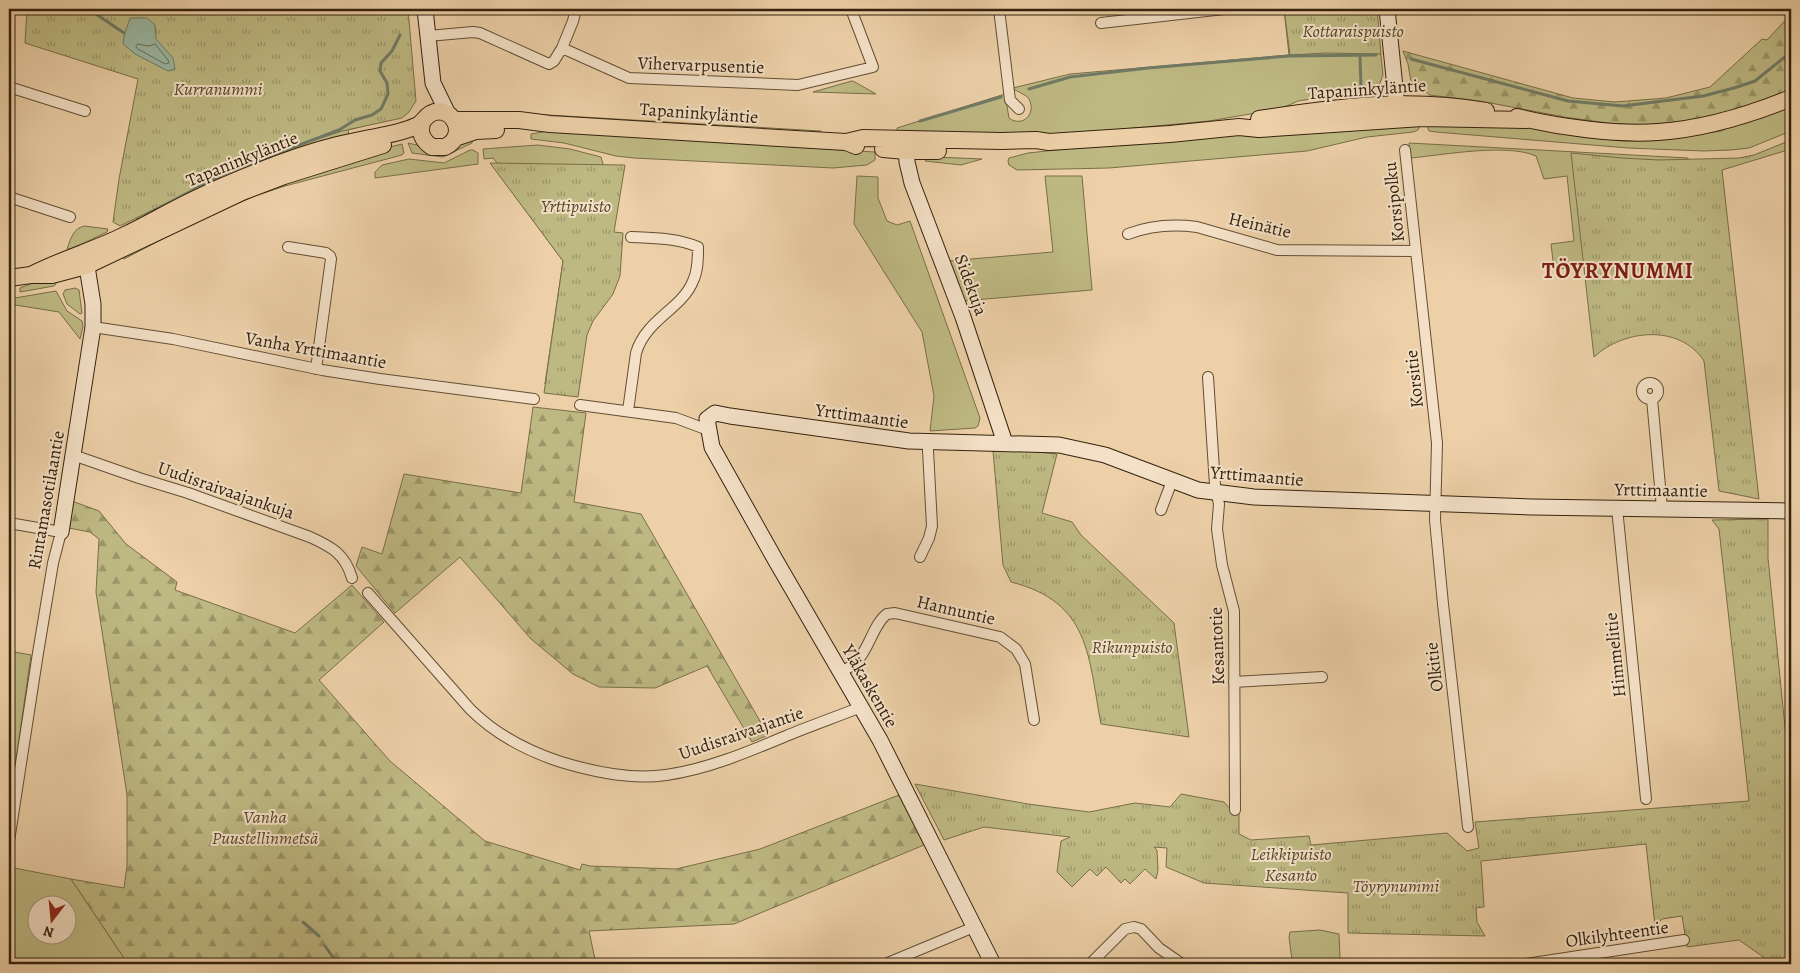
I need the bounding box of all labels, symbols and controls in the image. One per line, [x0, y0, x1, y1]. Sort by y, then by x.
park label: Kottaraispuisto [1302, 19, 1404, 43]
street label: Vihervarpusentie [636, 51, 765, 79]
street label: Tapaninkyläntie [1307, 73, 1427, 105]
park label: Kurranummi [174, 77, 263, 101]
street label: Tapaninkyläntie [639, 97, 759, 129]
street label: Tapaninkyläntie [182, 126, 302, 192]
street label: Korsipolku [1378, 160, 1410, 243]
park label: Yrttipuisto [541, 194, 611, 218]
street label: Heinätie [1226, 206, 1294, 244]
street label: Sidekuja [949, 251, 993, 320]
district label: TÖYRYNUMMI [1542, 256, 1694, 286]
street label: Vanha Yrttimaantie [243, 326, 388, 374]
street label: Korsitie [1399, 349, 1429, 409]
street label: Yrttimaantie [813, 397, 910, 434]
street label: Rintamasotilaantie [22, 429, 70, 571]
street label: Uudisraivaajankuja [154, 455, 298, 525]
street label: Yrttimaantie [1208, 460, 1305, 492]
street label: Yrttimaantie [1613, 477, 1708, 503]
street label: Hannuntie [914, 589, 998, 631]
street label: Kesantotie [1204, 606, 1230, 686]
street label: Himmelitie [1599, 611, 1631, 699]
park label: Rikunpuisto [1091, 635, 1173, 659]
street label: Yläkaskentie [836, 639, 904, 732]
street label: Olkitie [1419, 641, 1449, 693]
street label: Uudisraivaajantie [675, 700, 807, 766]
park label: Vanha Puustellinmetsä [212, 805, 318, 850]
park label: Leikkipuisto Kesanto [1251, 842, 1331, 887]
park label: Töyrynummi [1353, 874, 1440, 898]
north arrow [28, 896, 78, 946]
street label: Olkilyhteentie [1564, 915, 1670, 953]
text: N [41, 921, 56, 943]

